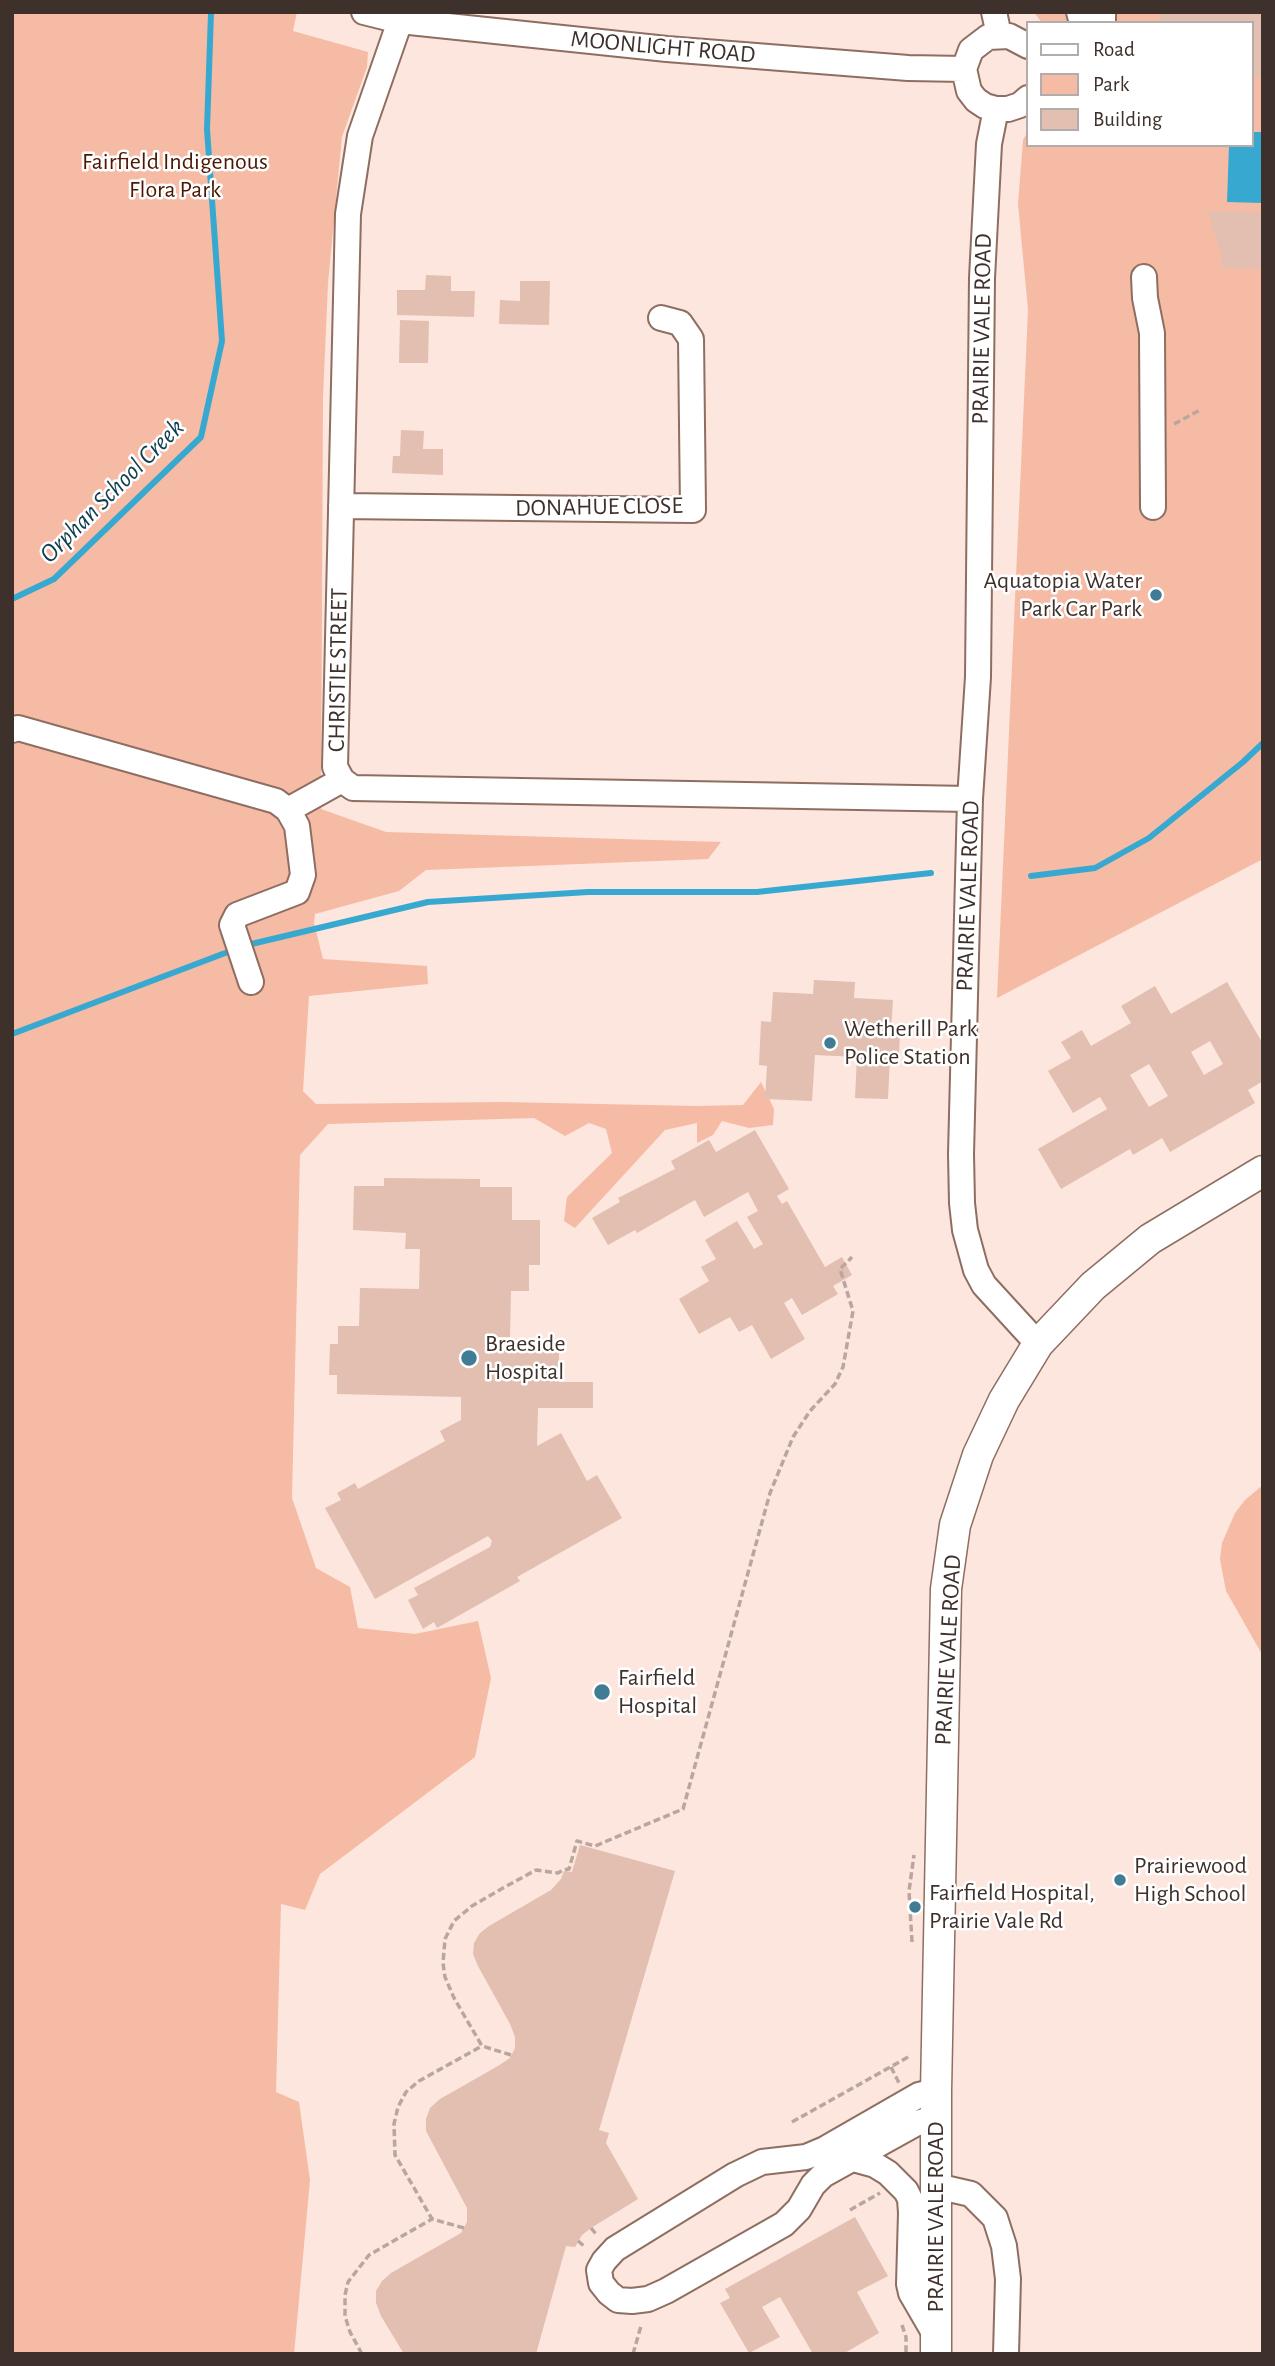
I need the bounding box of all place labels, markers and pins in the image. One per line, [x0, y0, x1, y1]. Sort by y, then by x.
place label: Aquatopia Water Park Car Park [983, 567, 1142, 623]
marker: Aquatopia Water Park Car Park [1148, 587, 1164, 603]
place label: Wetherill Park Police Station [844, 1015, 977, 1071]
marker: Wetherill Park Police Station [822, 1035, 838, 1051]
place label: Braeside Hospital [485, 1330, 565, 1386]
marker: Braeside Hospital [459, 1348, 479, 1368]
place label: Fairfield Hospital [618, 1664, 697, 1720]
marker: Fairfield Hospital [592, 1682, 612, 1702]
place label: Prairiewood High School [1134, 1852, 1247, 1908]
marker: Prairiewood High School [1112, 1872, 1128, 1888]
place label: Fairfield Hospital, Prairie Vale Rd [929, 1879, 1095, 1935]
marker: Fairfield Hospital, Prairie Vale Rd [907, 1899, 923, 1915]

